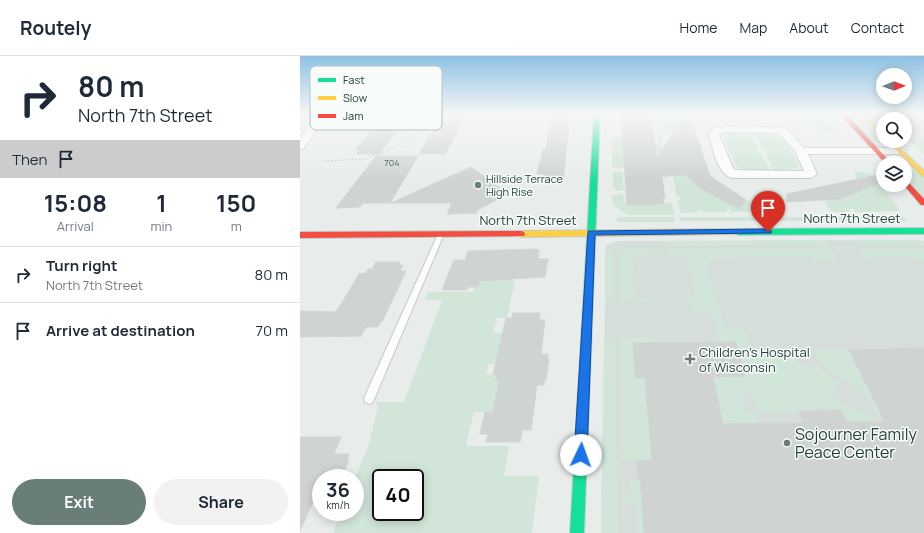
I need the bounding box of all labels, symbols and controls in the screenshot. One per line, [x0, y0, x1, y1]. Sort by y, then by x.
text: Routely [20, 15, 91, 41]
text: Home [680, 18, 717, 37]
text: Map [739, 18, 767, 37]
text: About [789, 18, 829, 37]
text: Contact [851, 18, 904, 37]
legend [310, 66, 442, 130]
text: 80 m [78, 67, 144, 105]
north arrow [876, 68, 912, 104]
map controls [876, 68, 912, 192]
icon: right [12, 72, 64, 124]
text: Fast [343, 72, 365, 87]
text: Slow [343, 90, 368, 105]
text: North 7th Street [78, 103, 212, 127]
text: Jam [343, 108, 364, 123]
button: search [876, 112, 912, 148]
icon: arrive [55, 148, 77, 170]
text: Then [12, 149, 47, 170]
house number: 704 [384, 156, 400, 169]
button: layers [876, 156, 912, 192]
place label: Hillside Terrace High Rise [486, 171, 564, 199]
marker: Hillside Terrace High Rise [473, 180, 483, 190]
text: 15:08 [44, 186, 107, 219]
text: 1 [156, 186, 167, 219]
text: 150 [216, 186, 256, 219]
pin [751, 191, 785, 232]
icon: arrive [757, 197, 779, 219]
street label: North 7th Street [803, 209, 901, 227]
street label: North 7th Street [479, 211, 577, 229]
text: Arrival [57, 217, 94, 235]
text: min [151, 217, 172, 235]
text: m [231, 217, 242, 235]
text: Turn right [46, 255, 117, 276]
icon: right [12, 264, 34, 286]
text: 80 m [254, 264, 288, 285]
text: North 7th Street [46, 276, 143, 294]
icon: arrive [12, 320, 34, 342]
text: Arrive at destination [46, 320, 195, 341]
text: 70 m [256, 320, 288, 341]
place label: Children's Hospital of Wisconsin [699, 343, 810, 376]
marker: Children's Hospital of Wisconsin [684, 353, 696, 365]
place label: Sojourner Family Peace Center [795, 423, 918, 463]
position arrow [560, 434, 602, 476]
marker: Sojourner Family Peace Center [782, 438, 792, 448]
speed limit sign: 40 [372, 469, 424, 521]
text: 36 [326, 476, 350, 503]
button: Exit [12, 479, 146, 525]
button: Share [154, 479, 288, 525]
text: km/h [326, 498, 350, 512]

